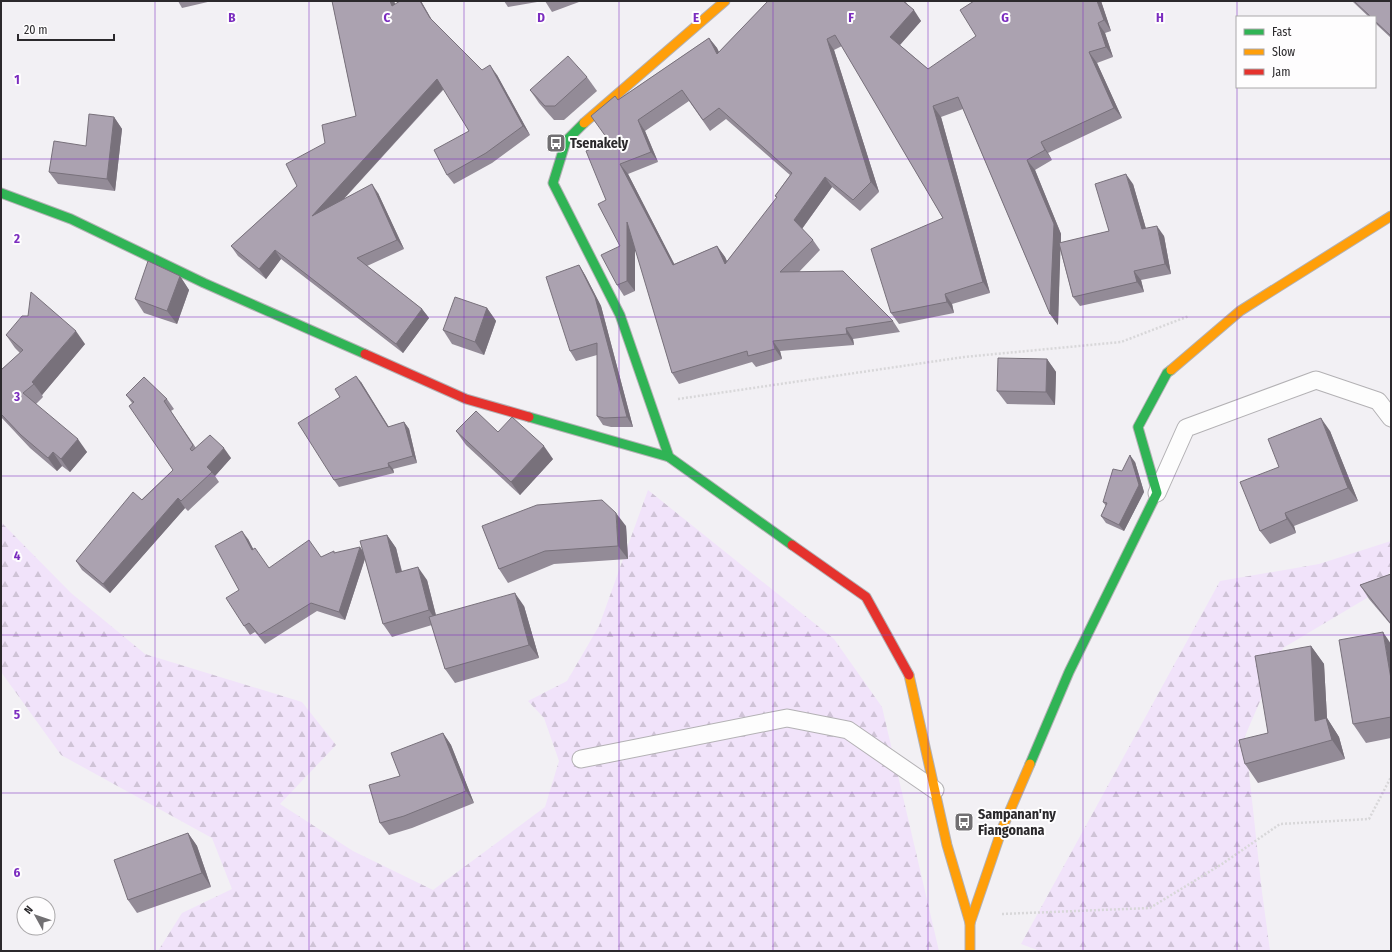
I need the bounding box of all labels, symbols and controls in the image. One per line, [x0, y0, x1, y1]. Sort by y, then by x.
text: B [228, 10, 236, 25]
text: C [384, 10, 391, 25]
text: D [537, 10, 545, 25]
text: E [693, 10, 699, 25]
text: F [848, 10, 854, 25]
text: G [1001, 10, 1009, 25]
text: H [1156, 10, 1164, 25]
scale bar [18, 16, 114, 42]
legend [1236, 16, 1376, 88]
text: 20 m [24, 23, 48, 37]
text: Fast [1272, 25, 1291, 39]
text: Slow [1272, 45, 1295, 59]
text: Jam [1272, 65, 1290, 79]
text: 1 [14, 72, 20, 87]
bus stop icon: Tsenakely [545, 132, 567, 154]
place label: Tsenakely [570, 135, 628, 152]
text: 2 [13, 231, 20, 246]
text: 3 [13, 389, 20, 404]
text: 4 [14, 548, 21, 563]
text: 5 [14, 707, 20, 722]
place label: Sampanan'ny Fiangonana [978, 806, 1056, 839]
bus stop icon: Sampanan'ny Fiangonana [953, 811, 975, 833]
text: 6 [14, 865, 21, 880]
north arrow [16, 896, 56, 936]
text: N [22, 903, 36, 917]

